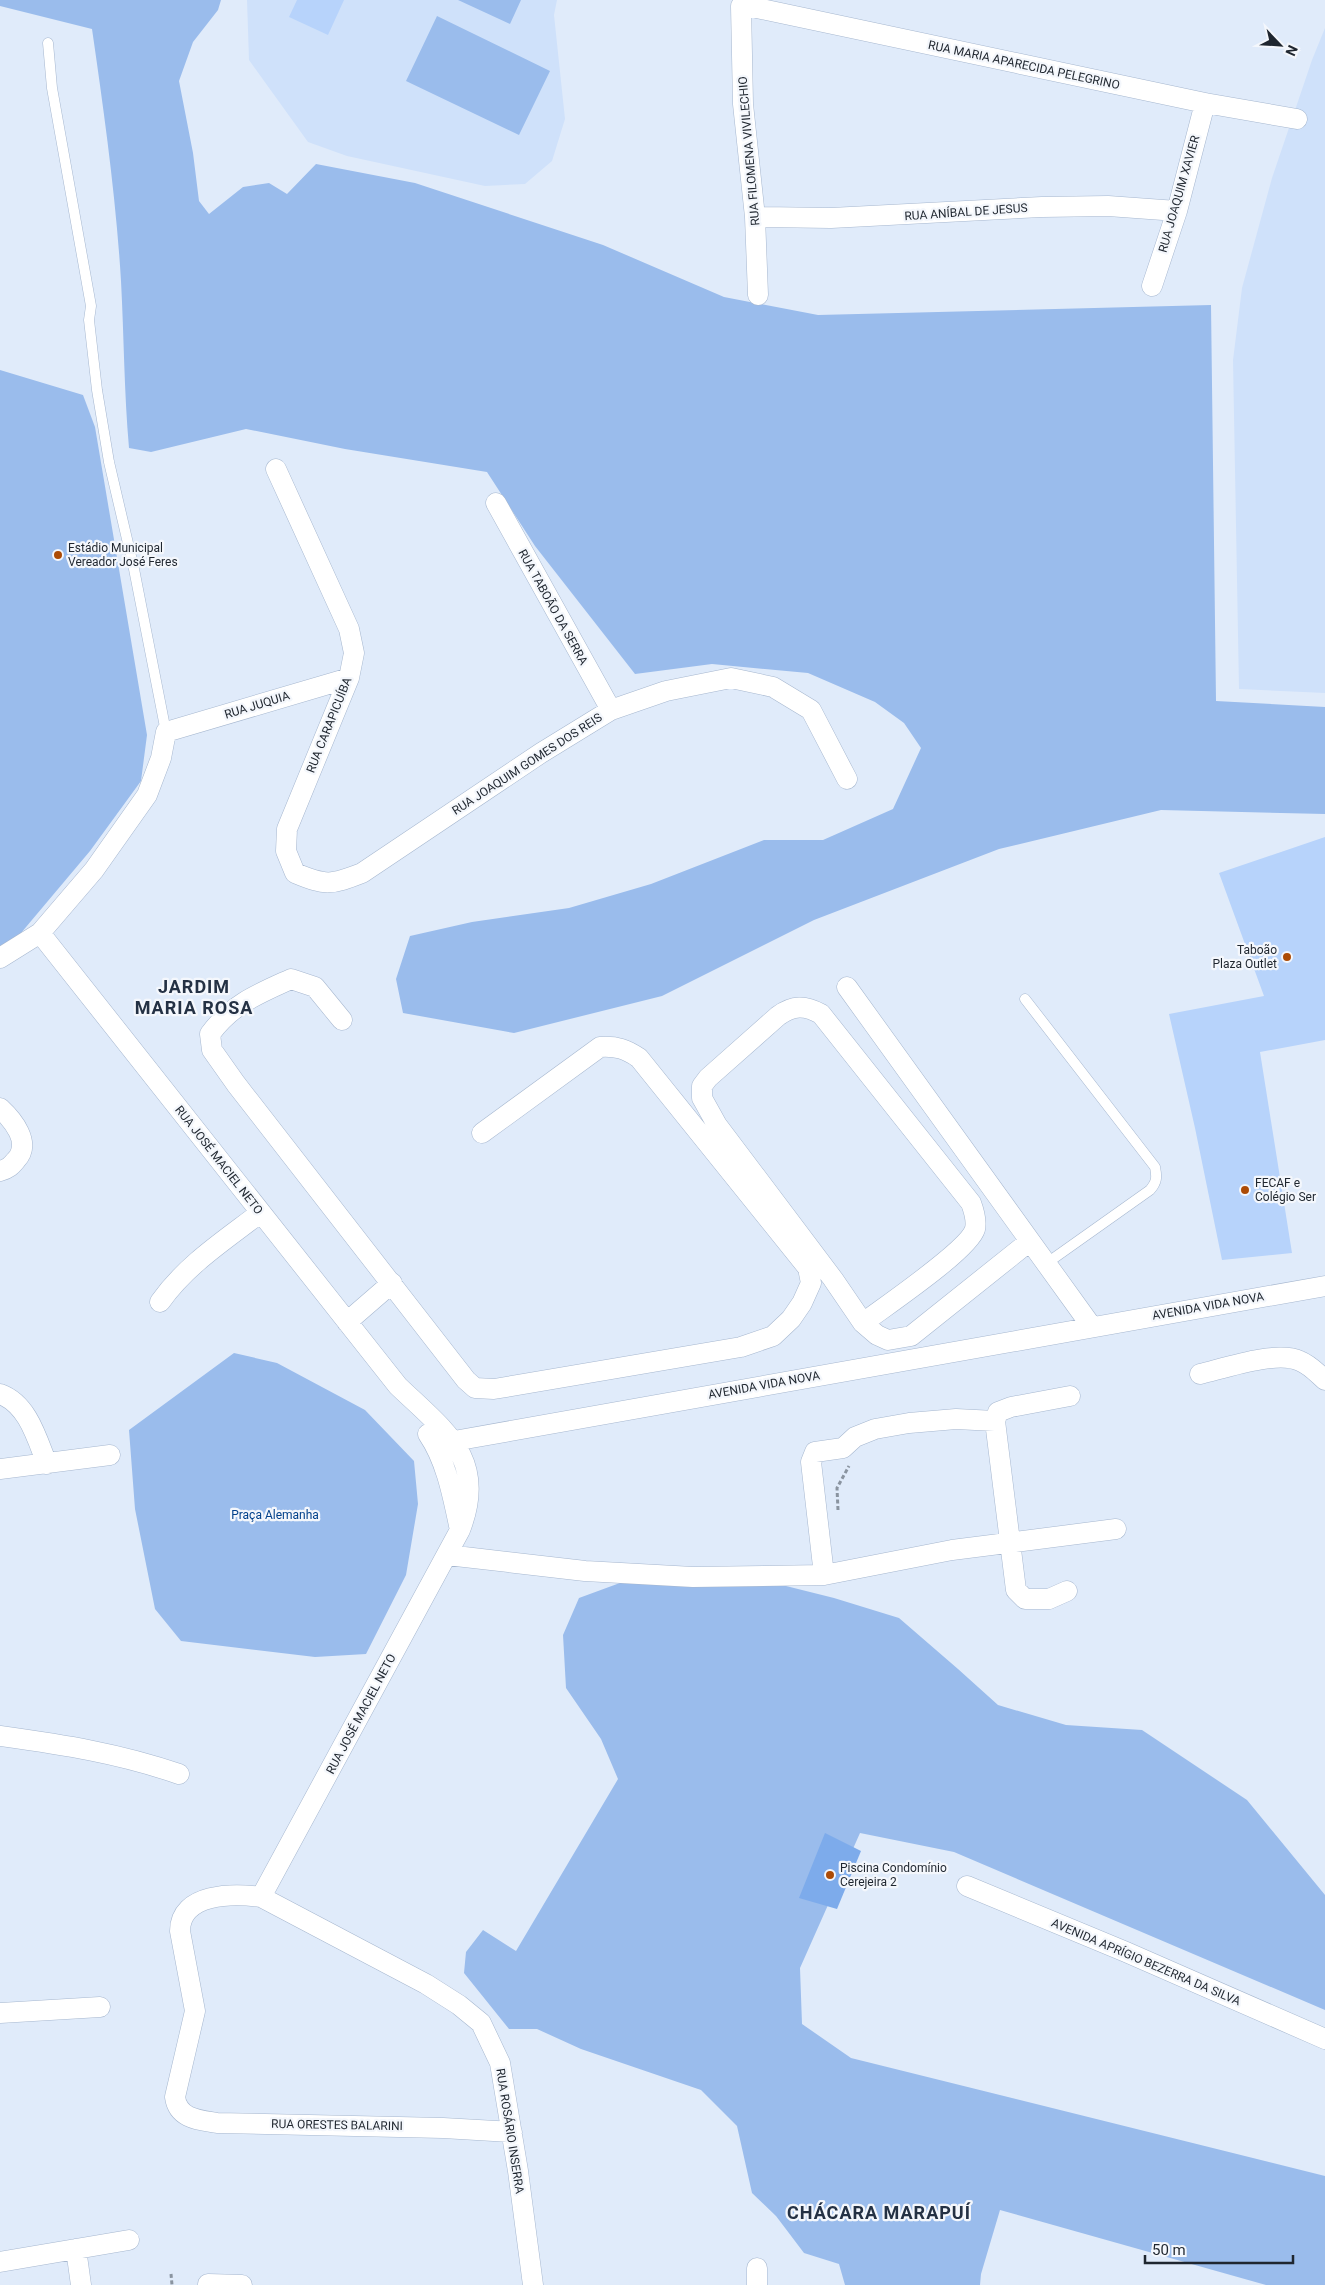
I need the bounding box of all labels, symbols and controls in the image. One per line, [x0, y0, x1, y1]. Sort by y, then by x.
north arrow [1255, 20, 1305, 70]
street label: RUA MARIA APARECIDA PELEGRINO [927, 38, 1121, 92]
text: N [1282, 43, 1301, 58]
street label: RUA FILOMENA VIVILECHIO [735, 76, 763, 226]
street label: RUA JOAQUIM XAVIER [1156, 133, 1203, 254]
street label: RUA ANÍBAL DE JESUS [904, 200, 1028, 223]
place label: Estádio Municipal Vereador José Feres [68, 541, 178, 569]
street label: RUA TABOÃO DA SERRA [515, 546, 592, 667]
marker: Estádio Municipal Vereador José Feres [52, 549, 64, 561]
street label: RUA CARAPICUÍBA [303, 675, 355, 775]
street label: RUA JUQUIA [223, 688, 291, 722]
street label: RUA JOAQUIM GOMES DOS REIS [449, 710, 605, 818]
place label: Taboão Plaza Outlet [1213, 943, 1277, 971]
marker: Taboão Plaza Outlet [1281, 951, 1293, 963]
district label: JARDIM MARIA ROSA [135, 976, 253, 1018]
street label: RUA JOSÉ MACIEL NETO [172, 1102, 267, 1217]
place label: FECAF e Colégio Ser [1255, 1176, 1316, 1204]
marker: FECAF e Colégio Ser [1239, 1184, 1251, 1196]
street label: AVENIDA VIDA NOVA [1151, 1289, 1265, 1323]
street label: AVENIDA VIDA NOVA [707, 1368, 821, 1402]
park label: Praça Alemanha [231, 1508, 319, 1522]
street label: RUA JOSÉ MACIEL NETO [322, 1651, 399, 1776]
place label: Piscina Condomínio Cerejeira 2 [840, 1861, 947, 1889]
marker: Piscina Condomínio Cerejeira 2 [824, 1869, 836, 1881]
street label: AVENIDA APRÍGIO BEZERRA DA SILVA [1049, 1915, 1243, 2008]
street label: RUA ROSÁRIO INSERRA [493, 2067, 528, 2195]
street label: RUA ORESTES BALARINI [271, 2117, 403, 2133]
district label: CHÁCARA MARAPUÍ [787, 2202, 971, 2223]
scale bar [1145, 2232, 1292, 2264]
text: 50 m [1152, 2241, 1186, 2259]

